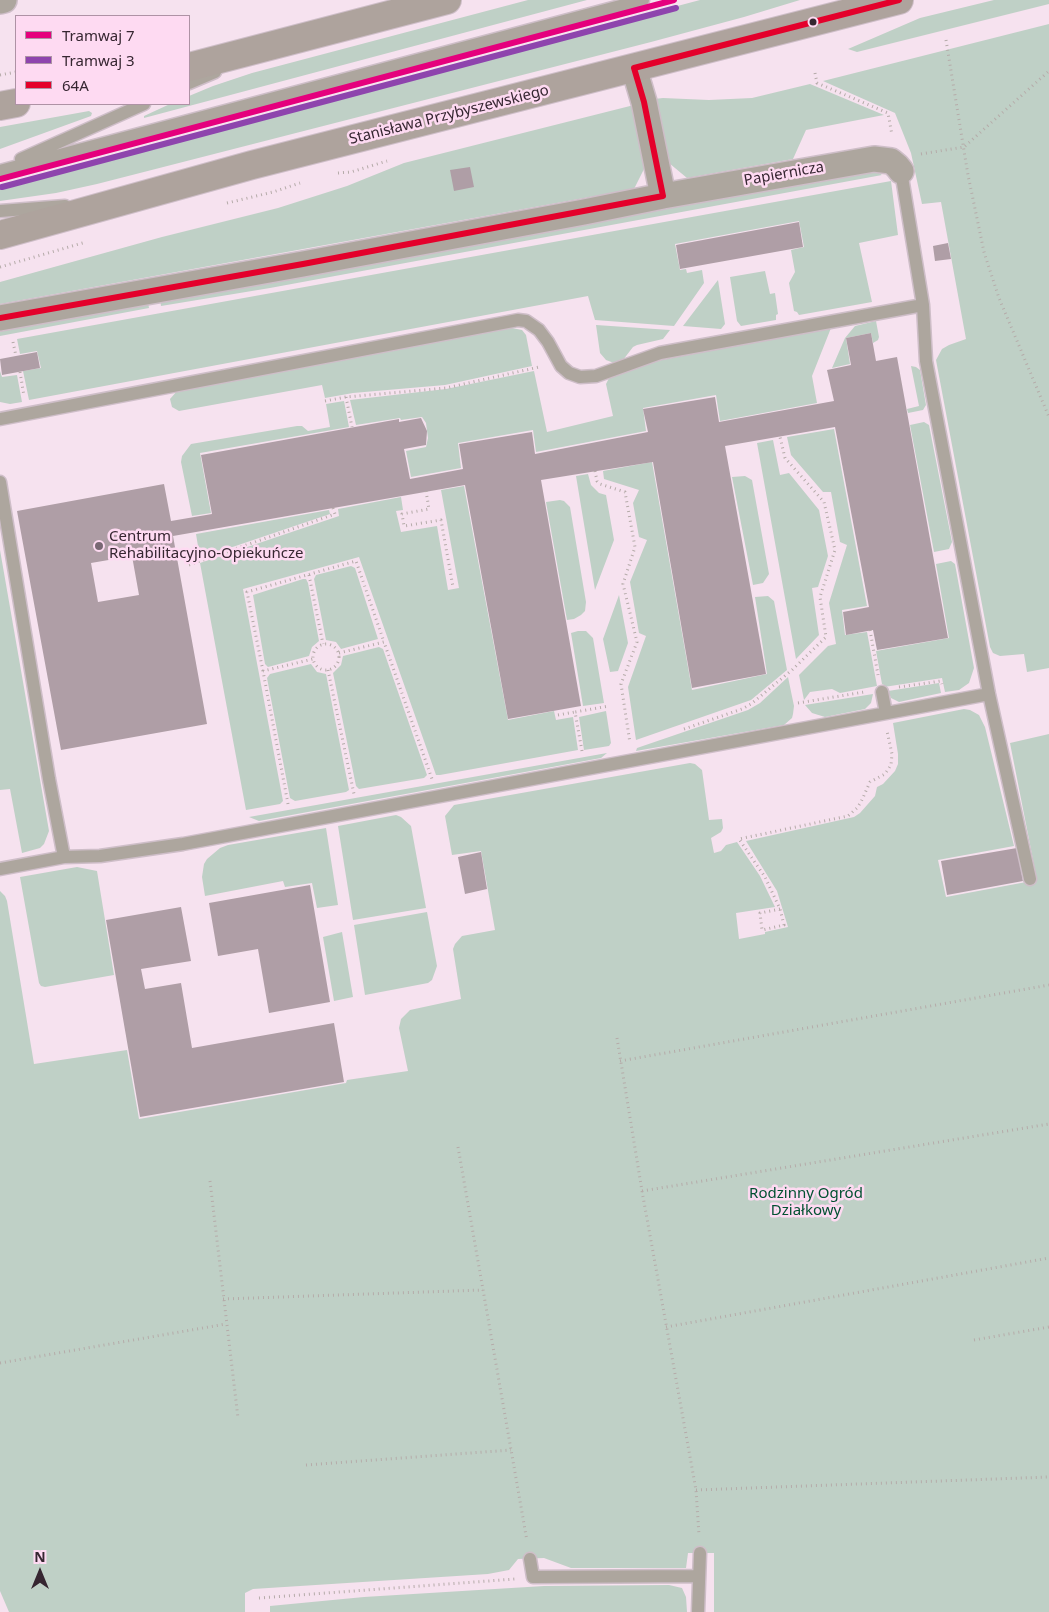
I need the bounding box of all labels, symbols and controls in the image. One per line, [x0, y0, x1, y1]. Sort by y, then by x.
legend [15, 15, 190, 105]
unlabelled marker [808, 17, 818, 27]
text: Tramwaj 7 [62, 25, 134, 45]
text: Tramwaj 3 [62, 50, 134, 70]
text: 64A [62, 75, 89, 95]
street label: Stanisława Przybyszewskiego [347, 81, 551, 149]
street label: Papiernicza [743, 158, 825, 190]
place label: Centrum Rehabilitacyjno-Opiekuńcze [109, 528, 304, 563]
marker: Centrum Rehabilitacyjno-Opiekuńcze [93, 540, 105, 552]
park label: Rodzinny Ogród Działkowy [749, 1185, 863, 1220]
north arrow [15, 1547, 65, 1597]
text: N [34, 1547, 46, 1566]

